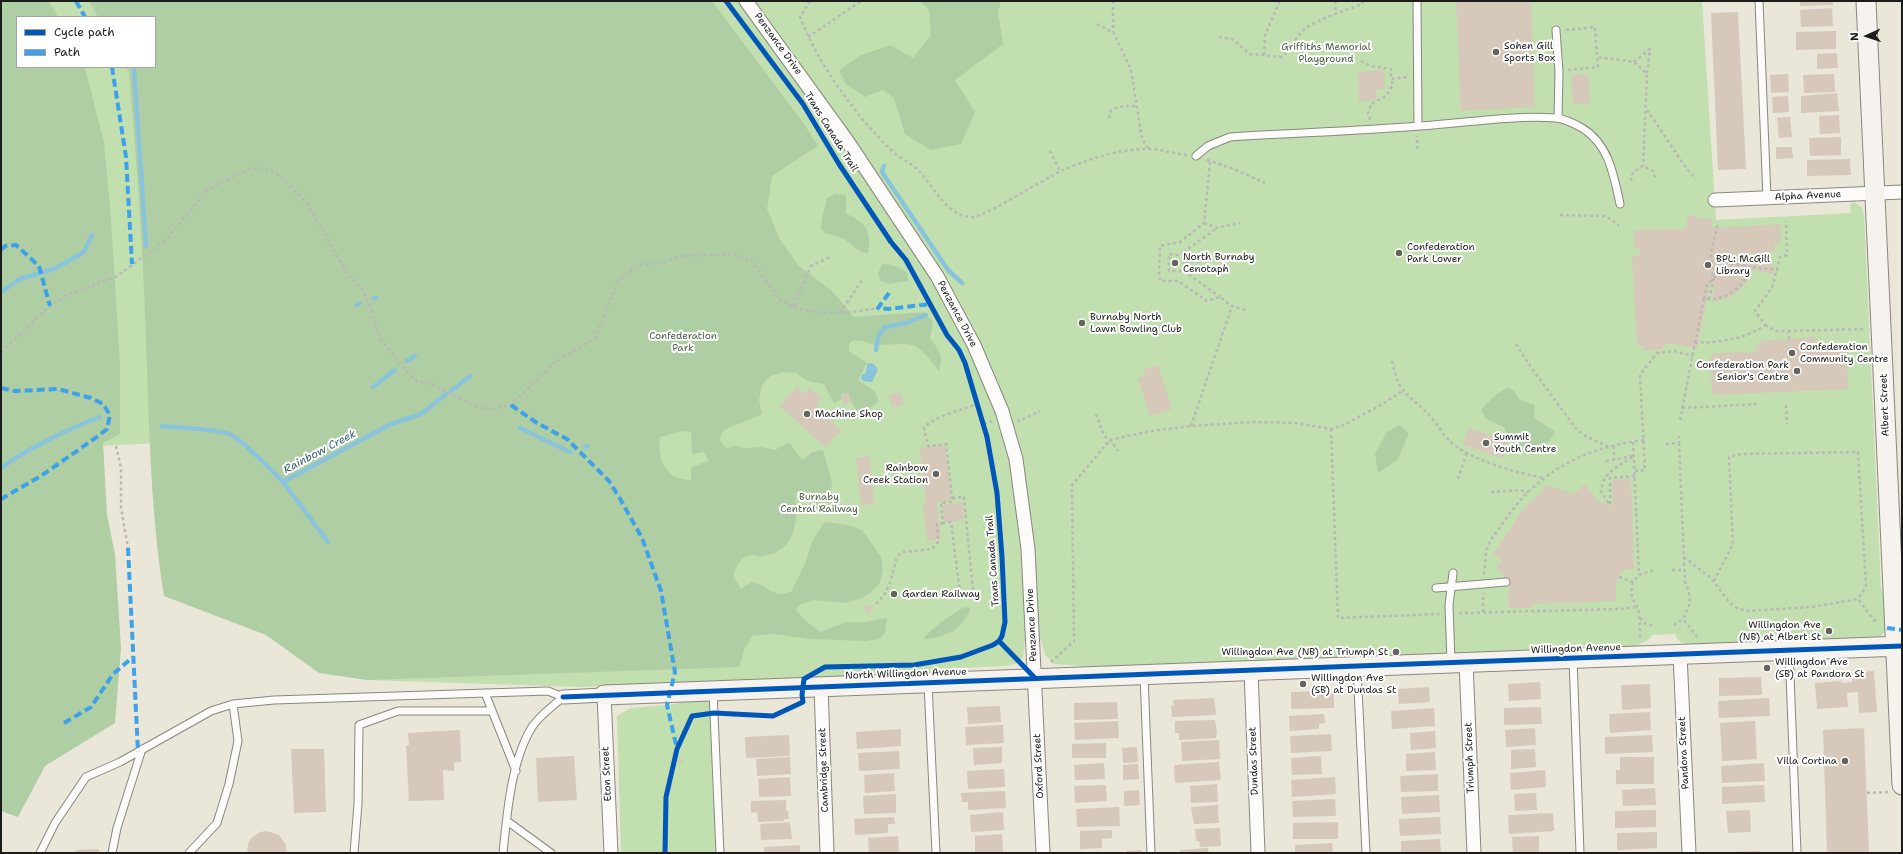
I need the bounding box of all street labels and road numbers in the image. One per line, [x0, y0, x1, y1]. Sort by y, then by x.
street label: Penzance Drive [752, 11, 804, 77]
street label: Trans Canada Trail [802, 90, 860, 174]
street label: Alpha Avenue [1774, 188, 1842, 204]
street label: Penzance Drive [934, 279, 980, 349]
street label: Albert Street [1878, 373, 1892, 437]
street label: Trans Canada Trail [984, 515, 1002, 607]
street label: Penzance Drive [1024, 588, 1040, 662]
street label: Willingdon Avenue [1531, 641, 1621, 657]
street label: North Willingdon Avenue [845, 666, 967, 682]
street label: Pandora Street [1676, 716, 1692, 790]
street label: Triumph Street [1463, 722, 1477, 794]
street label: Dundas Street [1247, 726, 1261, 796]
street label: Cambridge Street [817, 728, 831, 812]
street label: Oxford Street [1031, 733, 1047, 799]
street label: Eton Street [600, 746, 614, 802]

